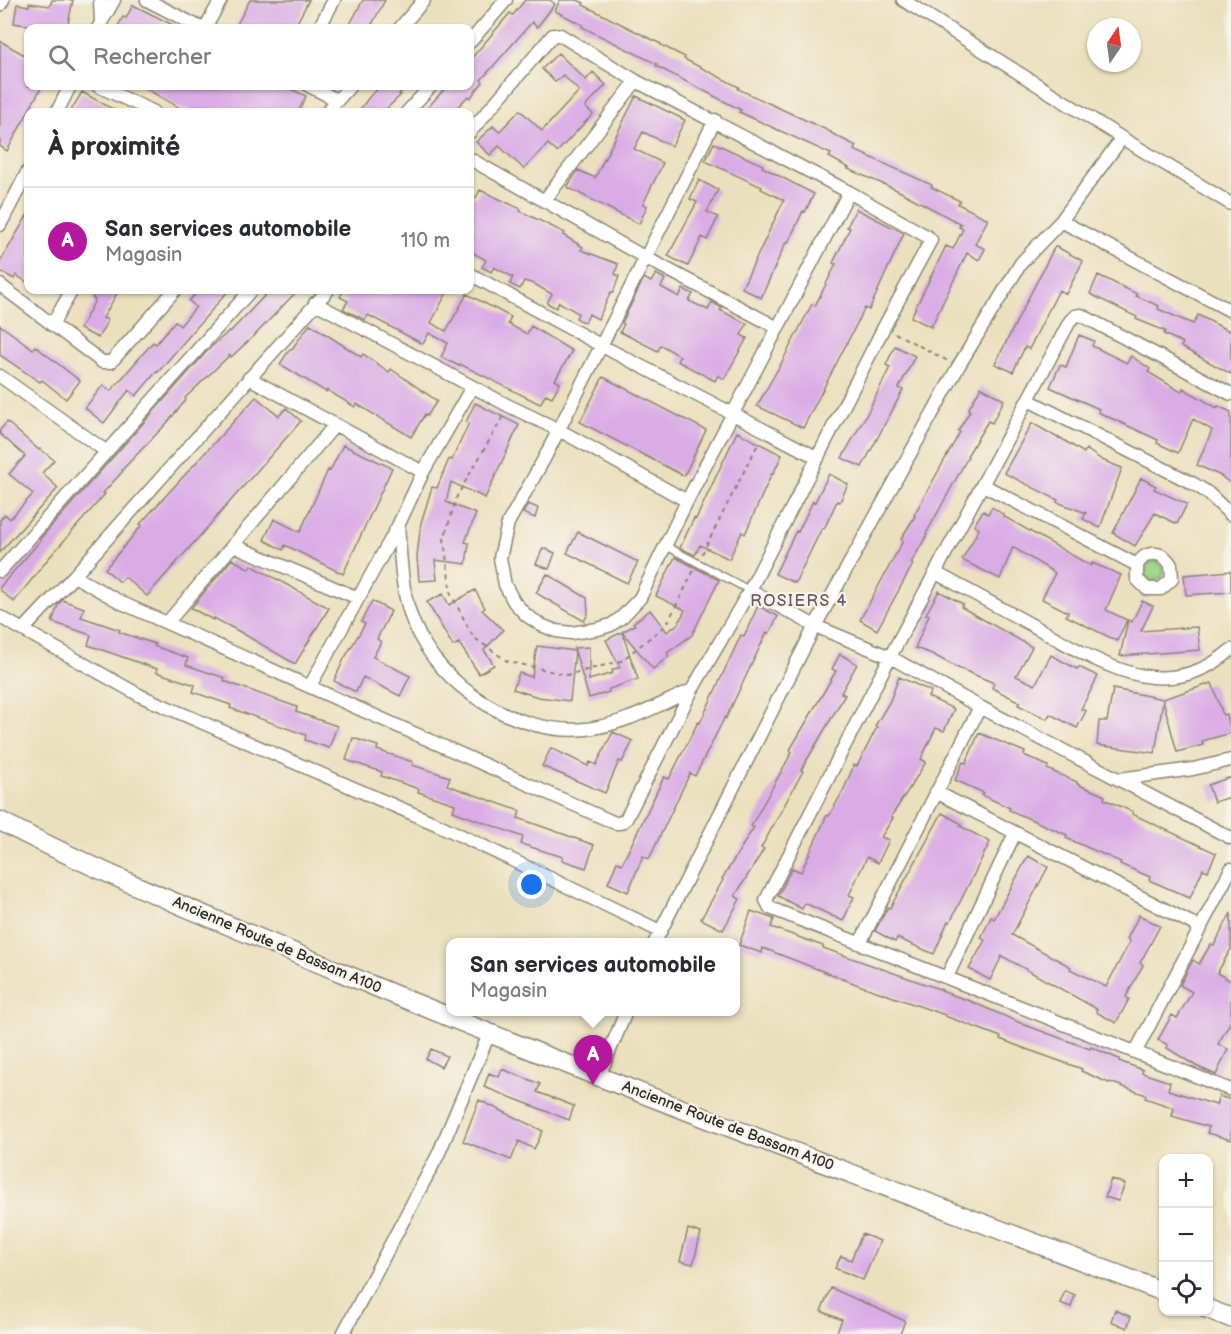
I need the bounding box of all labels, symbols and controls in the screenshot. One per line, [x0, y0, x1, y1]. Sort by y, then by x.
north arrow [1087, 18, 1141, 72]
search box [24, 24, 474, 90]
icon: search [45, 41, 78, 74]
text: Rechercher [93, 44, 211, 71]
text: À proximité [48, 132, 180, 163]
text: San services automobile [105, 216, 351, 243]
text: A [61, 229, 74, 253]
text: 110 m [401, 229, 450, 253]
text: Magasin [105, 243, 182, 267]
district label: ROSIERS 4 [750, 592, 848, 611]
your location [517, 870, 546, 899]
street label: Ancienne Route de Bassam A100 [170, 892, 384, 998]
popup [446, 938, 740, 1016]
text: San services automobile [470, 952, 716, 979]
text: Magasin [470, 979, 547, 1003]
pin: A [574, 1036, 612, 1085]
street label: Ancienne Route de Bassam A100 [620, 1077, 837, 1175]
map controls [1159, 1154, 1213, 1316]
button: + [1159, 1154, 1213, 1208]
button: − [1159, 1208, 1213, 1262]
button: locate [1159, 1262, 1213, 1316]

